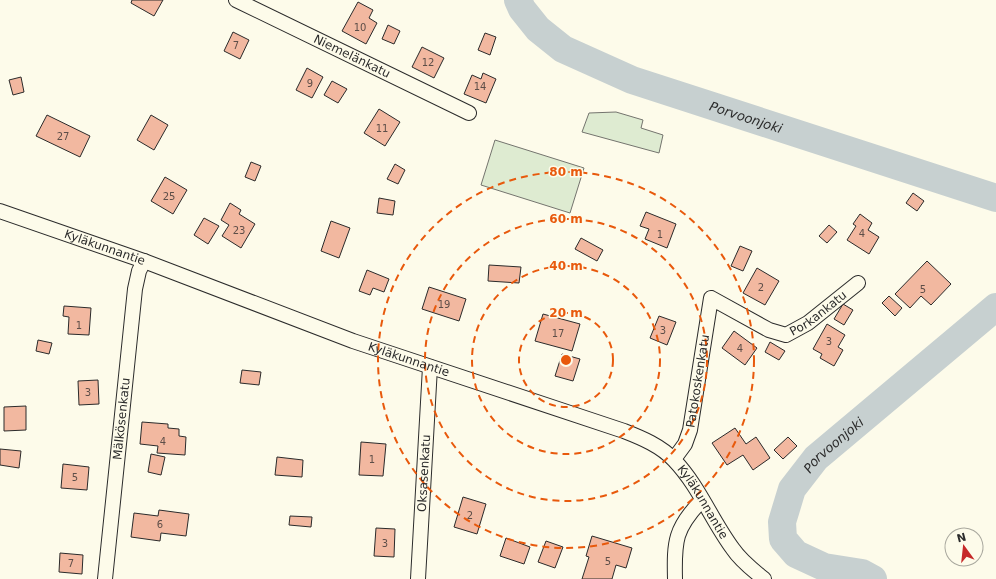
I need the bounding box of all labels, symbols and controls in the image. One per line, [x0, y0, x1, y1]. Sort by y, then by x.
house number: 10 [354, 22, 366, 33]
street label: Niemelänkatu [311, 32, 393, 81]
house number: 7 [233, 40, 239, 51]
house number: 12 [422, 57, 434, 68]
house number: 9 [307, 78, 313, 89]
house number: 14 [474, 81, 486, 92]
water label: Porvoonjoki [708, 98, 785, 136]
house number: 11 [376, 123, 388, 134]
house number: 27 [57, 131, 69, 142]
text: 80 m [549, 165, 583, 179]
house number: 25 [163, 191, 175, 202]
text: 60 m [549, 212, 583, 226]
house number: 23 [233, 225, 245, 236]
street label: Kyläkunnantie [63, 227, 147, 268]
house number: 4 [859, 228, 865, 239]
house number: 1 [657, 229, 663, 240]
text: 40 m [549, 259, 583, 273]
house number: 2 [758, 282, 764, 293]
house number: 5 [920, 284, 926, 295]
street label: Porkankatu [787, 288, 849, 339]
house number: 19 [438, 299, 450, 310]
text: 20 m [549, 306, 583, 320]
house number: 1 [76, 320, 82, 331]
house number: 3 [660, 325, 666, 336]
house number: 17 [552, 328, 564, 339]
street label: Patokoskenkatu [683, 333, 712, 429]
house number: 3 [826, 336, 832, 347]
street label: Kyläkunnantie [366, 340, 451, 380]
house number: 4 [737, 343, 743, 354]
centre of rings [559, 353, 573, 367]
street label: Mälkösenkatu [110, 377, 133, 461]
house number: 3 [85, 387, 91, 398]
water label: Porvoonjoki [800, 414, 867, 476]
street label: Oksasenkatu [415, 434, 433, 512]
house number: 4 [160, 436, 166, 447]
house number: 1 [369, 454, 375, 465]
street label: Kyläkunnantie [674, 462, 731, 542]
house number: 5 [72, 472, 78, 483]
house number: 2 [467, 510, 473, 521]
house number: 6 [157, 519, 163, 530]
north arrow [944, 527, 984, 567]
text: N [955, 530, 968, 545]
house number: 3 [382, 538, 388, 549]
house number: 5 [605, 556, 611, 567]
house number: 7 [68, 558, 74, 569]

